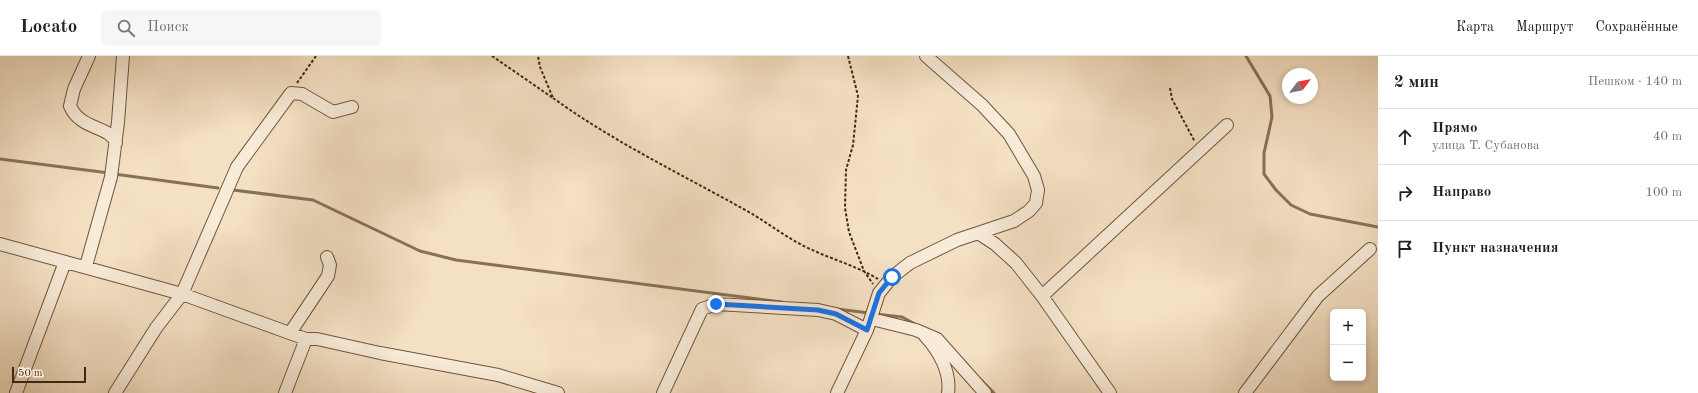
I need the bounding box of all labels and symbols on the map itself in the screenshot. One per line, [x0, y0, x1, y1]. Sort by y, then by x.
north arrow [1282, 68, 1318, 104]
route start [883, 268, 901, 286]
route end [707, 295, 725, 313]
scale bar [12, 365, 86, 384]

